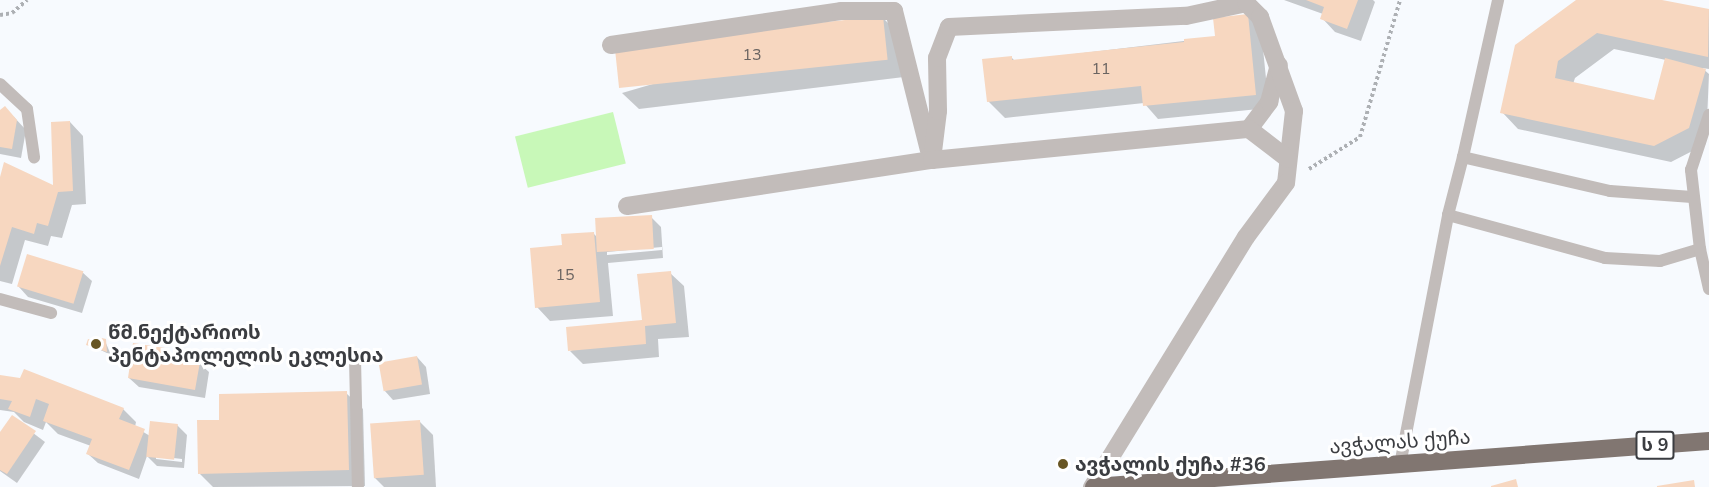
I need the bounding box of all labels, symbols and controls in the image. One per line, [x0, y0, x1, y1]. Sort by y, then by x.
house number: 13 [742, 45, 762, 65]
house number: 11 [1091, 59, 1111, 79]
house number: 15 [555, 265, 575, 285]
place label: წმ.ნექტარიოს პენტაპოლელის ეკლესია [108, 320, 383, 367]
marker: წმ.ნექტარიოს პენტაპოლელის ეკლესია [89, 337, 103, 351]
street label: ავჭალას ქუჩა [1329, 425, 1471, 459]
road number: ს 9 [1634, 430, 1676, 460]
place label: ავჭალის ქუჩა #36 [1075, 452, 1266, 476]
marker: ავჭალის ქუჩა #36 [1056, 457, 1070, 471]

